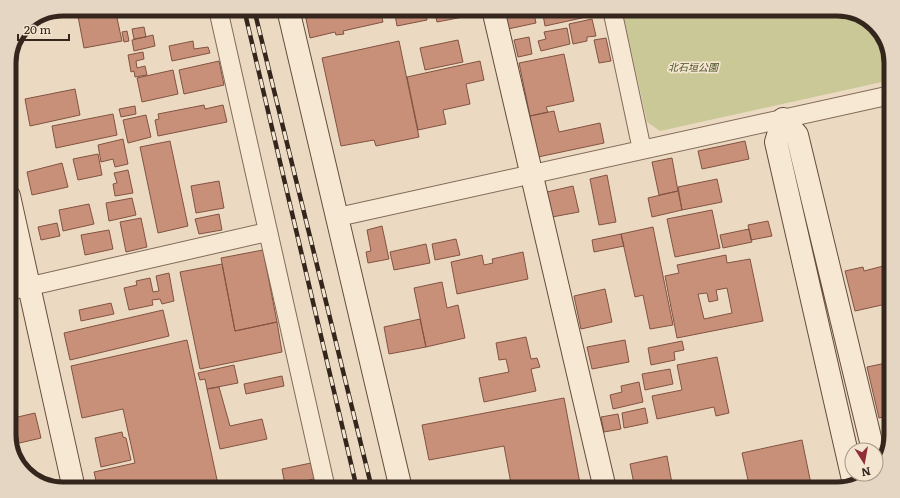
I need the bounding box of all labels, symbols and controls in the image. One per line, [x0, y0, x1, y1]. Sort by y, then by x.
scale bar [18, 16, 69, 42]
text: 20 m [24, 20, 51, 38]
park label: 北石垣公園 [668, 59, 720, 74]
north arrow [844, 442, 884, 482]
text: N [860, 464, 872, 482]

